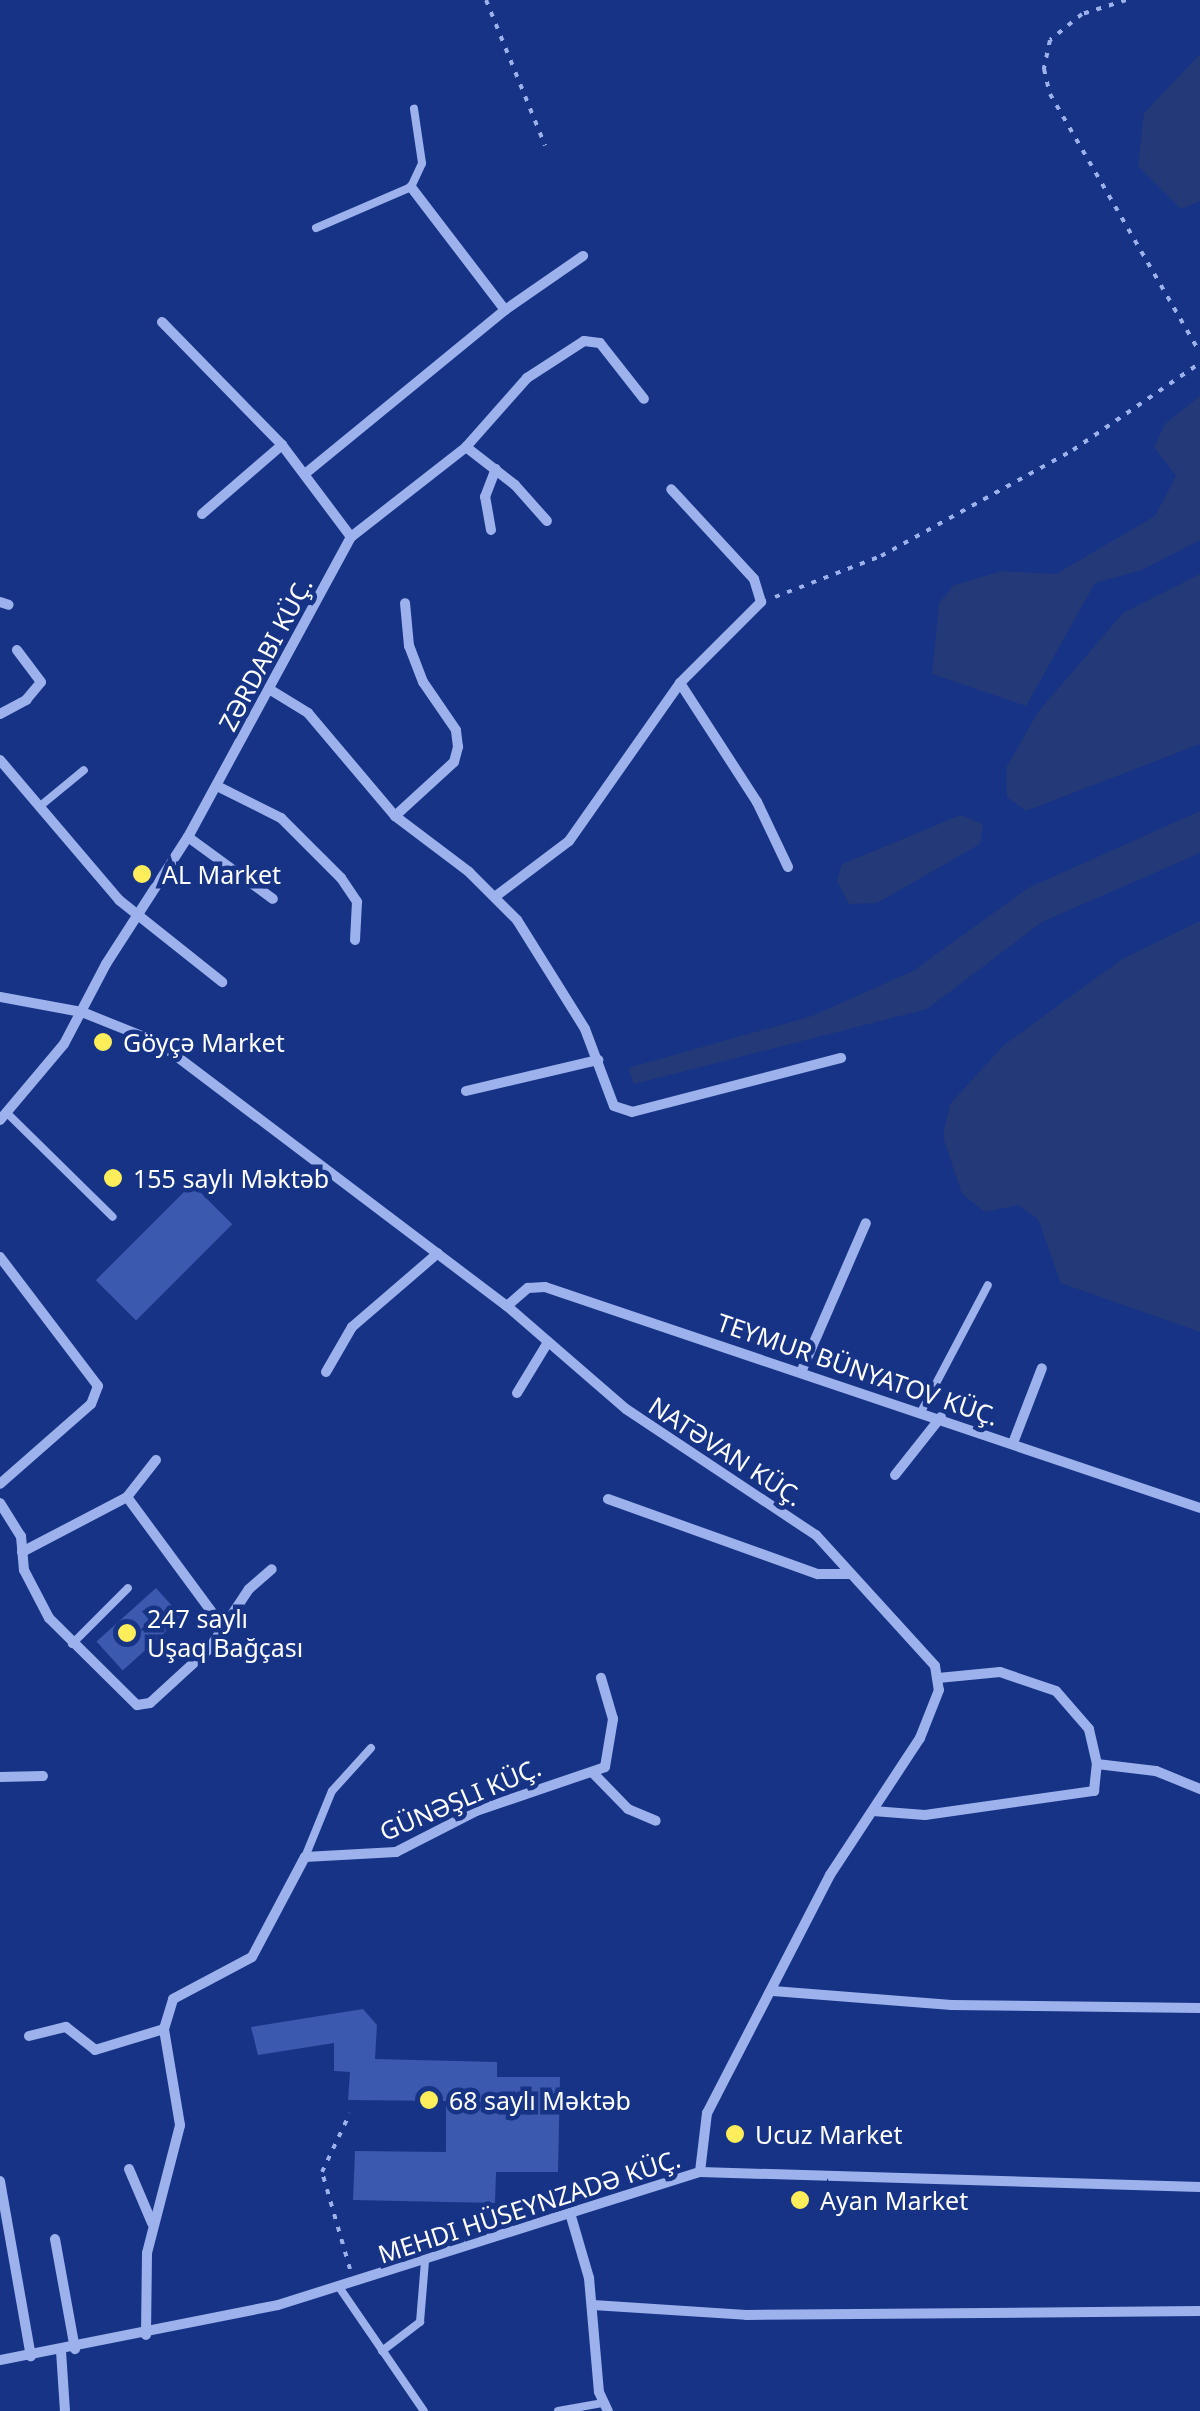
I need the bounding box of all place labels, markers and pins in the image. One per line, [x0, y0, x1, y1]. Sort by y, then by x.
place label: AL Market [162, 859, 281, 889]
marker: AL Market [131, 863, 153, 885]
place label: Göyçə Market [123, 1027, 285, 1057]
marker: Göyçə Market [92, 1031, 114, 1053]
place label: 155 saylı Məktəb [133, 1163, 329, 1193]
marker: 155 saylı Məktəb [102, 1167, 124, 1189]
place label: 247 saylı Uşaq Bağçası [147, 1604, 303, 1663]
marker: 247 saylı Uşaq Bağçası [116, 1622, 138, 1644]
place label: 68 saylı Məktəb [449, 2085, 631, 2115]
marker: 68 saylı Məktəb [418, 2089, 440, 2111]
place label: Ucuz Market [755, 2119, 902, 2149]
marker: Ucuz Market [724, 2123, 746, 2145]
place label: Ayan Market [820, 2185, 968, 2215]
marker: Ayan Market [789, 2189, 811, 2211]

